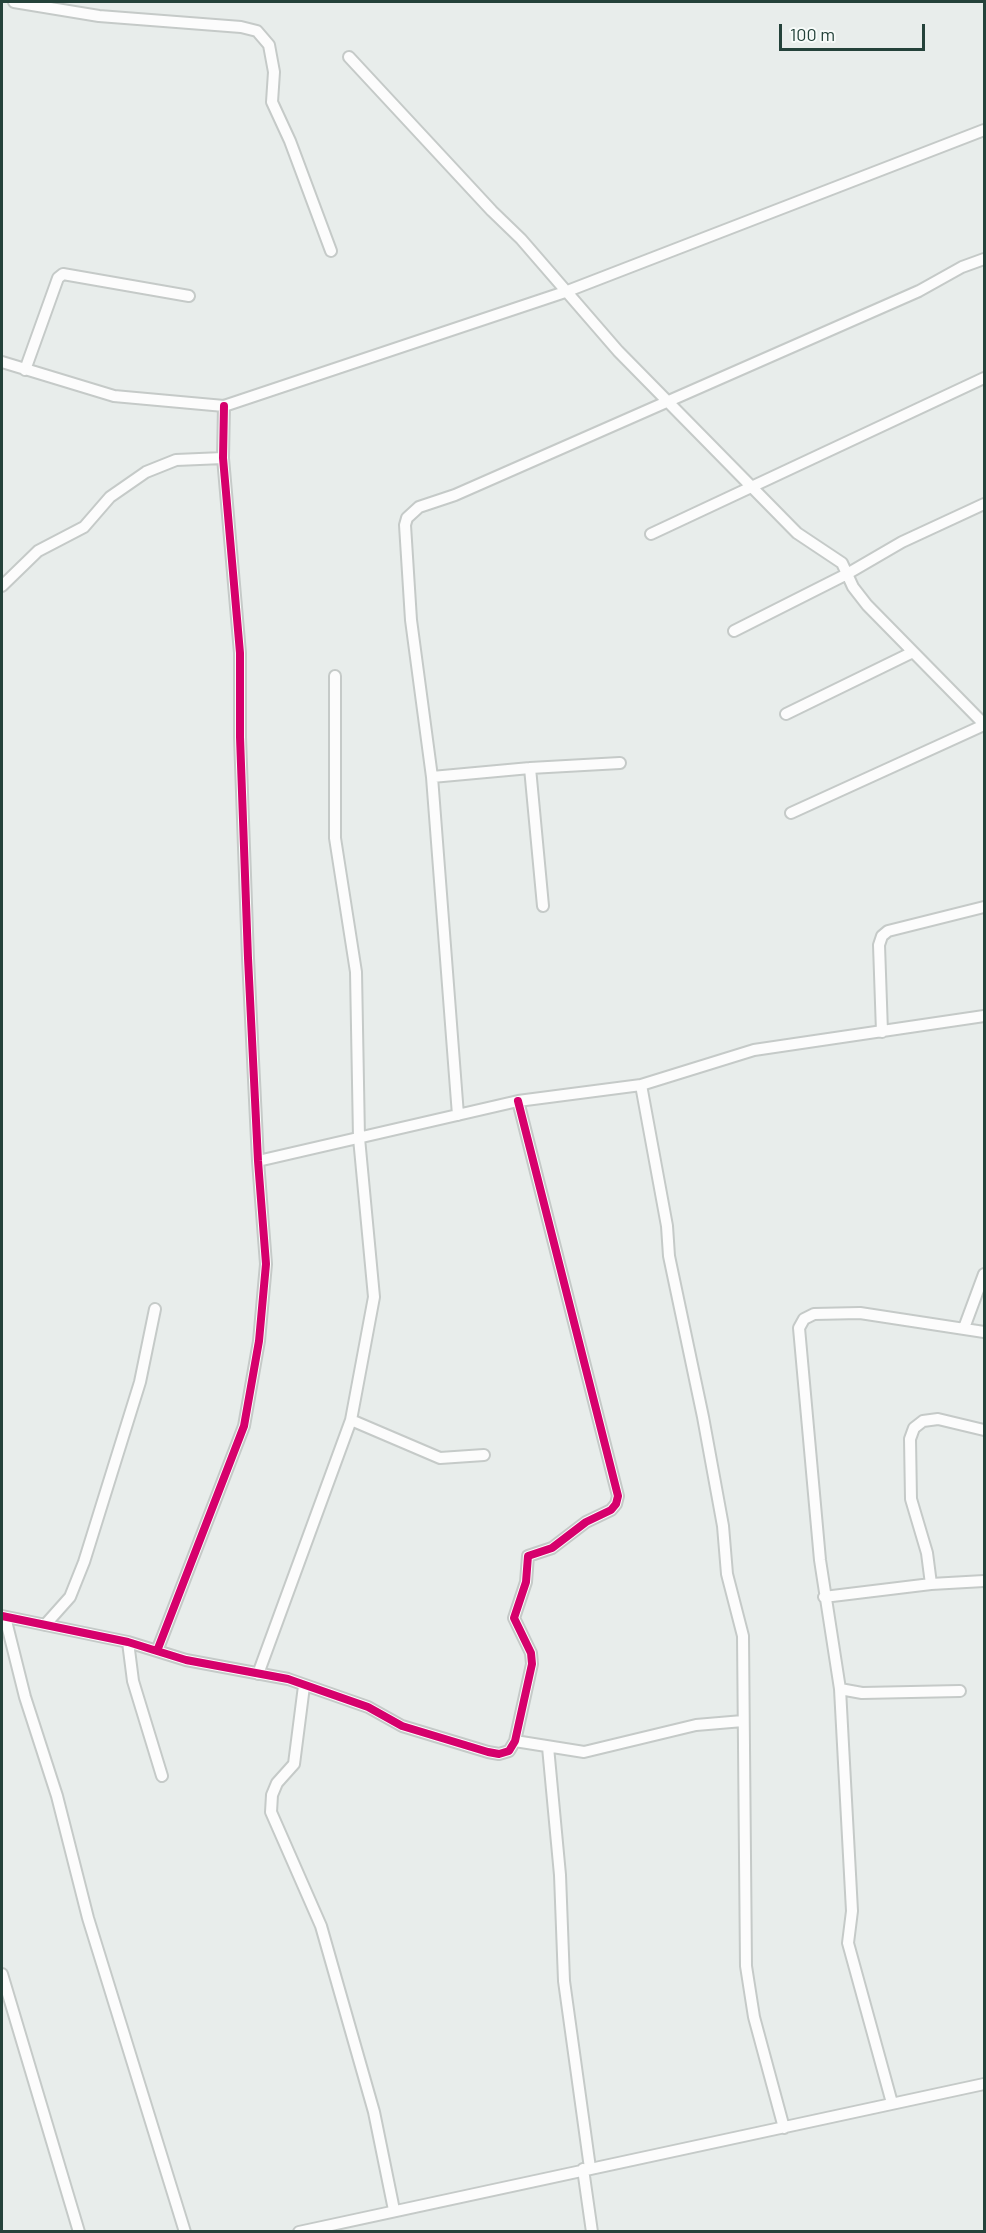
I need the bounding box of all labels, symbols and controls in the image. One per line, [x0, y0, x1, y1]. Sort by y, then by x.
scale bar [782, 12, 928, 50]
text: 100 m [790, 23, 835, 45]

